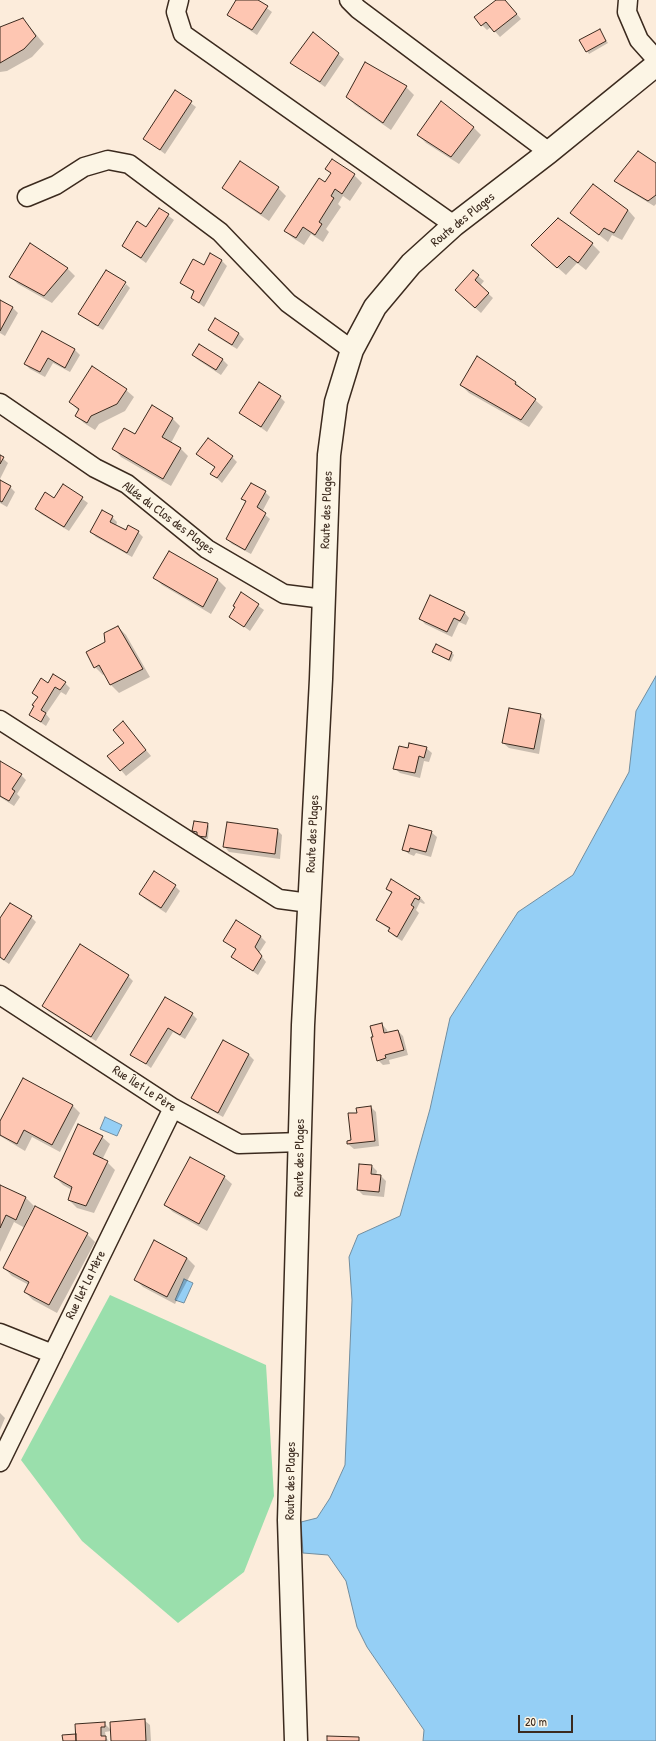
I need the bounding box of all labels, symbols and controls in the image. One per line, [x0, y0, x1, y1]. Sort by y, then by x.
street label: Route des Plages [428, 189, 498, 251]
street label: Route des Plages [318, 471, 336, 549]
street label: Allée du Clos des Plages [119, 478, 217, 558]
street label: Route des Plages [303, 795, 323, 873]
street label: Rue Îlet Le Père [109, 1063, 179, 1115]
street label: Route des Plages [292, 1119, 308, 1197]
street label: Rue Ilet La Mère [63, 1248, 109, 1322]
street label: Route des Plages [283, 1442, 299, 1520]
scale bar [520, 1707, 575, 1733]
text: 20 m [525, 1713, 547, 1730]

